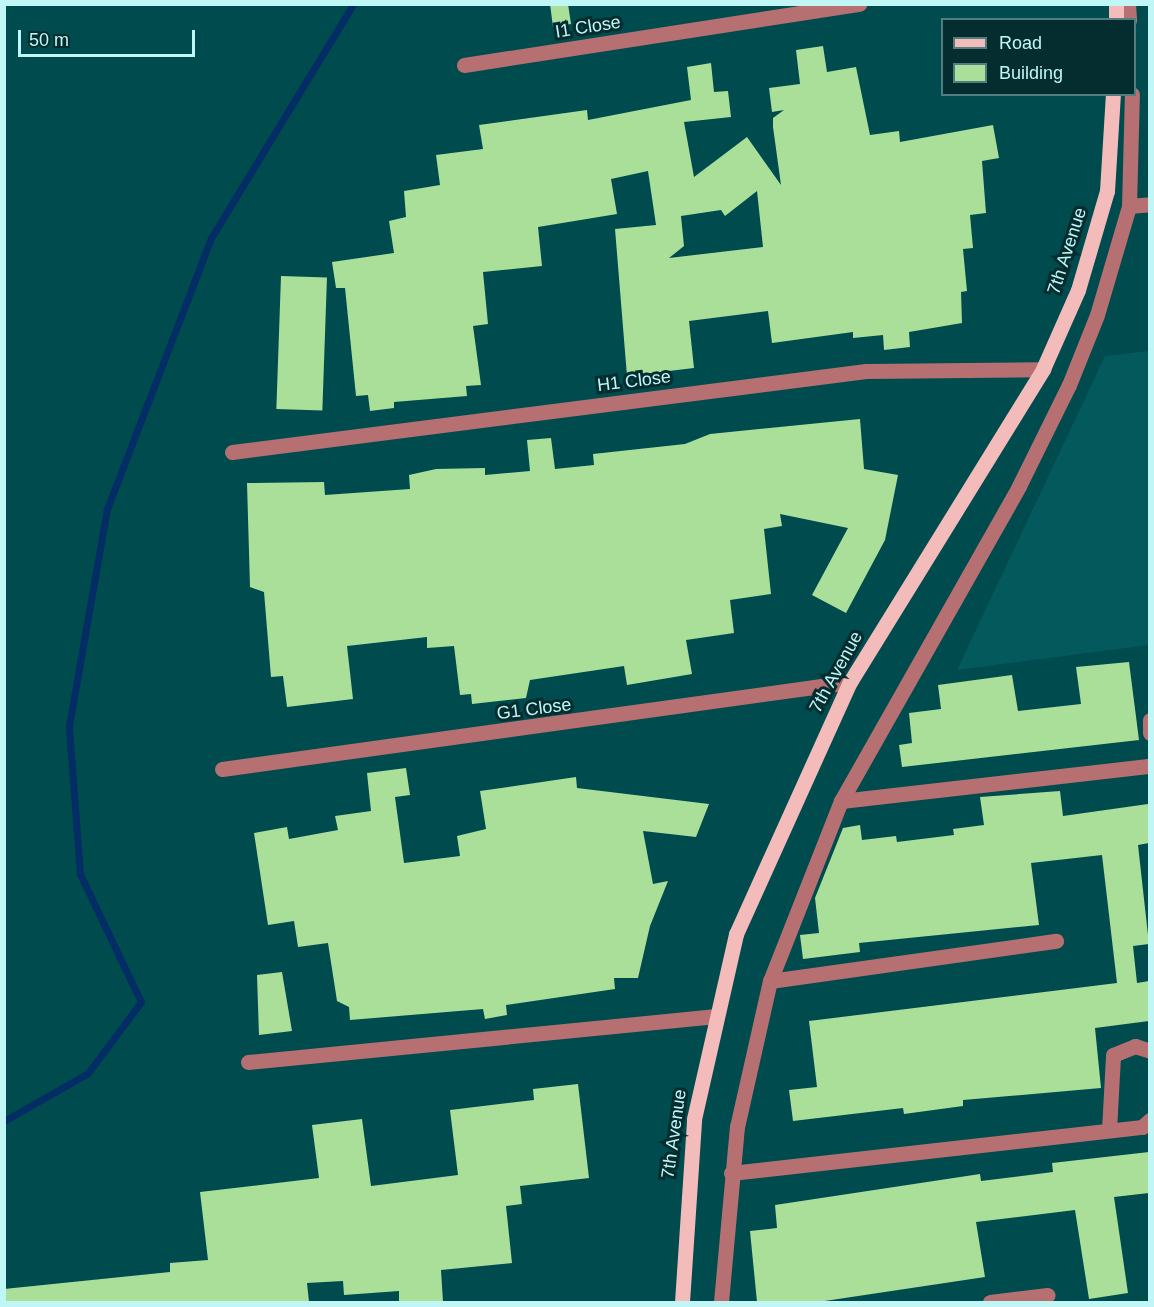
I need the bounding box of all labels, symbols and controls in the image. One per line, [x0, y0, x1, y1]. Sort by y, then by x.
street label: I1 Close [554, 11, 622, 43]
scale bar [21, 18, 198, 56]
legend [941, 18, 1136, 96]
text: 50 m [29, 30, 69, 50]
text: Road [999, 33, 1042, 53]
text: Building [999, 63, 1063, 83]
street label: 7th Avenue [1043, 205, 1091, 297]
street label: H1 Close [596, 366, 672, 396]
street label: 7th Avenue [805, 627, 867, 717]
street label: G1 Close [495, 694, 573, 724]
street label: 7th Avenue [657, 1088, 691, 1180]

